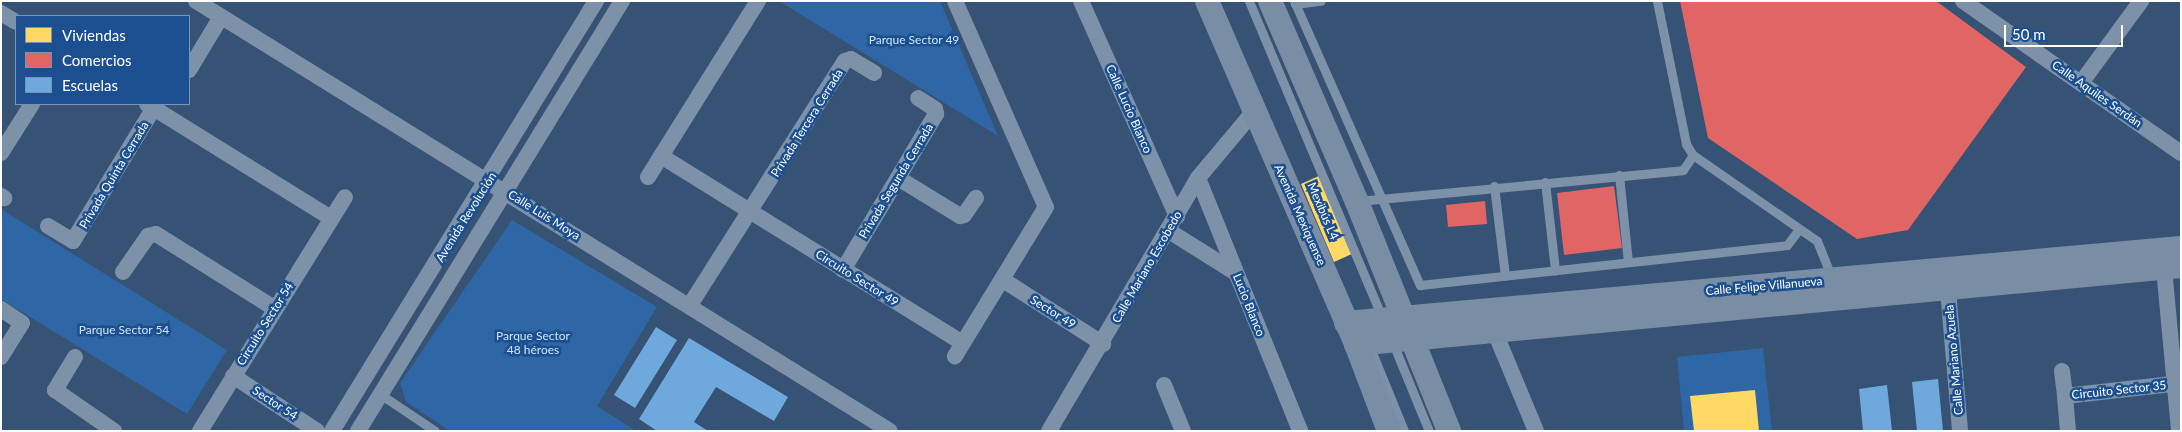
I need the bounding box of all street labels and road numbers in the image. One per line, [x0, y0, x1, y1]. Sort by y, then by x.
street label: Calle Aquiles Serdán [2049, 57, 2145, 131]
street label: Calle Lucio Blanco [1103, 62, 1155, 156]
street label: Privada Tercera Cerrada [768, 66, 846, 180]
street label: Privada Quinta Cerrada [76, 119, 152, 231]
street label: Privada Segunda Cerrada [856, 121, 936, 241]
street label: Avenida Mexiquense [1271, 162, 1329, 268]
street label: Avenida Revolución [433, 169, 499, 265]
street label: Mexibús L4 [1304, 180, 1342, 242]
street label: Calle Luis Moya [505, 187, 583, 243]
street label: Calle Mariano Escobedo [1109, 208, 1185, 326]
street label: Circuito Sector 49 [813, 247, 901, 309]
street label: Lucio Blanco [1230, 271, 1268, 339]
street label: Calle Felipe Villanueva [1705, 274, 1823, 298]
street label: Circuito Sector 54 [234, 280, 296, 368]
street label: Sector 49 [1028, 292, 1078, 332]
street label: Calle Mariano Azuela [1942, 304, 1966, 416]
street label: Circuito Sector 35 [2071, 378, 2167, 402]
street label: Sector 54 [250, 383, 300, 423]

